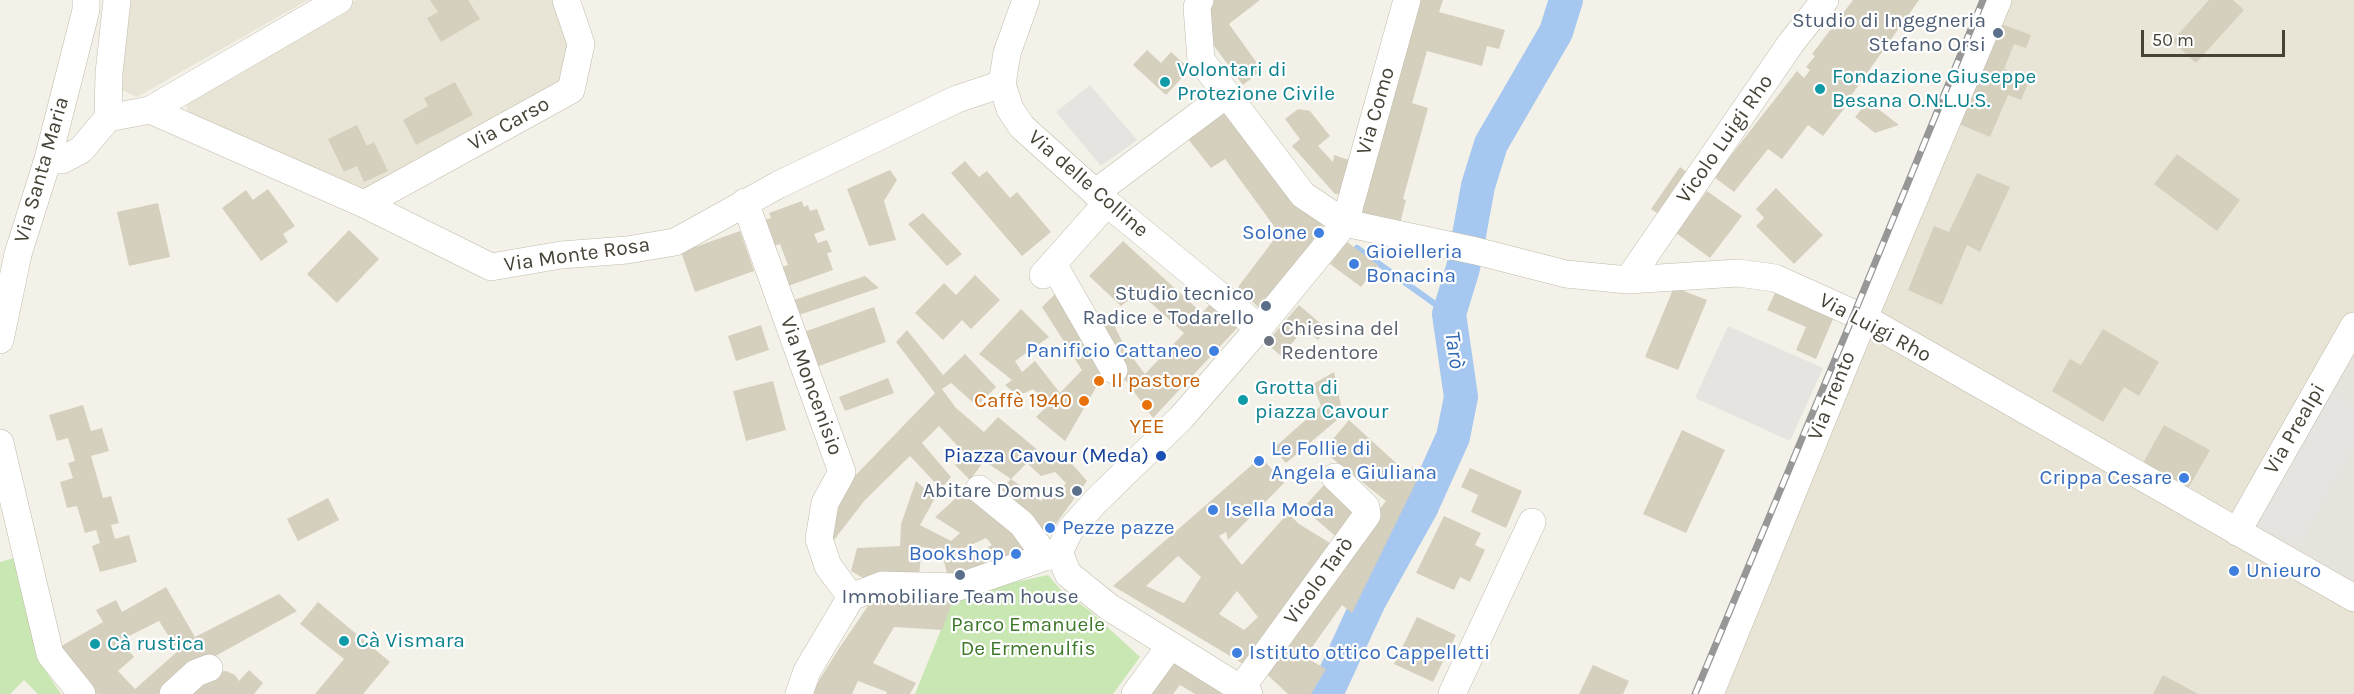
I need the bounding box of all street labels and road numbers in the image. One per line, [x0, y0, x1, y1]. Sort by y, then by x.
street label: Via Como [1351, 64, 1401, 158]
street label: Vicolo Luigi Rho [1671, 70, 1779, 208]
street label: Via Carso [464, 91, 554, 157]
street label: Via Santa Maria [9, 94, 75, 246]
street label: Via delle Colline [1023, 125, 1153, 243]
street label: Via Monte Rosa [502, 232, 652, 278]
street label: Via Luigi Rho [1815, 288, 1935, 368]
street label: Via Moncenisio [774, 313, 848, 459]
street label: Via Trento [1803, 348, 1861, 444]
street label: Via Prealpi [2259, 379, 2331, 479]
street label: Vicolo Tarò [1279, 532, 1359, 630]

